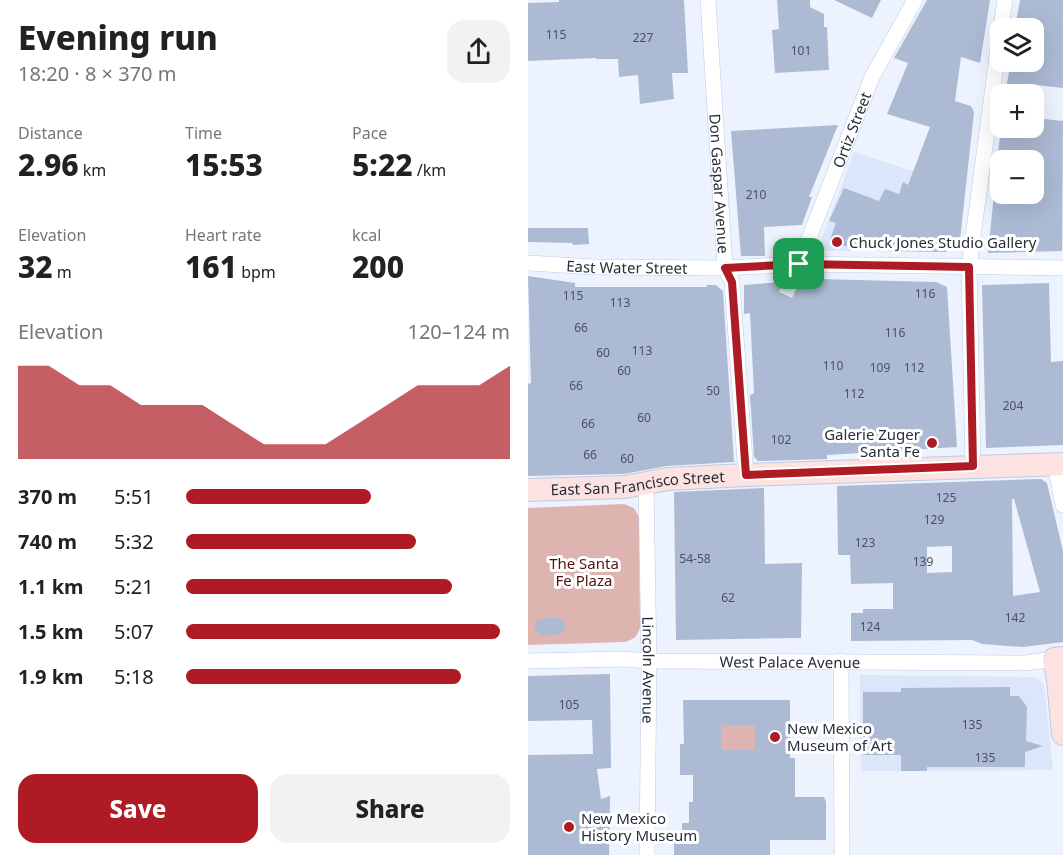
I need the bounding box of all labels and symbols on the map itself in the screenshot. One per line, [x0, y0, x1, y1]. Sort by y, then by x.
house number: 115 [546, 26, 566, 43]
house number: 227 [633, 29, 653, 46]
house number: 101 [791, 42, 811, 59]
street label: Ortiz Street [827, 88, 875, 171]
street label: Don Gaspar Avenue [705, 113, 734, 254]
house number: 210 [746, 186, 766, 203]
place label: Chuck Jones Studio Gallery [849, 232, 1037, 252]
marker: Chuck Jones Studio Gallery [830, 235, 844, 249]
pin [773, 238, 824, 289]
street label: East Water Street [566, 255, 688, 278]
house number: 116 [915, 285, 935, 302]
house number: 115 [563, 287, 583, 304]
house number: 113 [610, 294, 630, 311]
house number: 66 [574, 319, 588, 336]
house number: 116 [885, 324, 905, 341]
house number: 113 [632, 342, 652, 359]
house number: 60 [596, 344, 610, 361]
house number: 110 [823, 357, 843, 374]
house number: 109 [870, 359, 890, 376]
house number: 112 [904, 359, 924, 376]
house number: 60 [617, 362, 631, 379]
house number: 66 [569, 377, 583, 394]
house number: 50 [706, 382, 720, 399]
house number: 112 [844, 385, 864, 402]
house number: 204 [1003, 397, 1023, 414]
house number: 60 [637, 409, 651, 426]
house number: 66 [581, 415, 595, 432]
place label: Galerie Zuger Santa Fe [824, 424, 920, 461]
house number: 102 [771, 431, 791, 448]
marker: Galerie Zuger Santa Fe [925, 436, 939, 450]
house number: 66 [583, 446, 597, 463]
house number: 60 [620, 450, 634, 467]
street label: East San Francisco Street [550, 466, 726, 499]
house number: 125 [936, 489, 956, 506]
house number: 129 [924, 511, 944, 528]
house number: 123 [855, 534, 875, 551]
house number: 54-58 [679, 550, 711, 567]
park label: The Santa Fe Plaza [549, 553, 619, 590]
house number: 139 [913, 553, 933, 570]
house number: 62 [721, 589, 735, 606]
house number: 142 [1005, 609, 1025, 626]
street label: Lincoln Avenue [638, 616, 659, 724]
house number: 124 [860, 618, 880, 635]
street label: West Palace Avenue [719, 651, 860, 672]
house number: 105 [559, 696, 579, 713]
house number: 135 [962, 716, 982, 733]
place label: New Mexico Museum of Art [787, 718, 893, 755]
marker: New Mexico Museum of Art [768, 730, 782, 744]
house number: 135 [975, 749, 995, 766]
place label: New Mexico History Museum [581, 808, 697, 845]
marker: New Mexico History Museum [562, 820, 576, 834]

